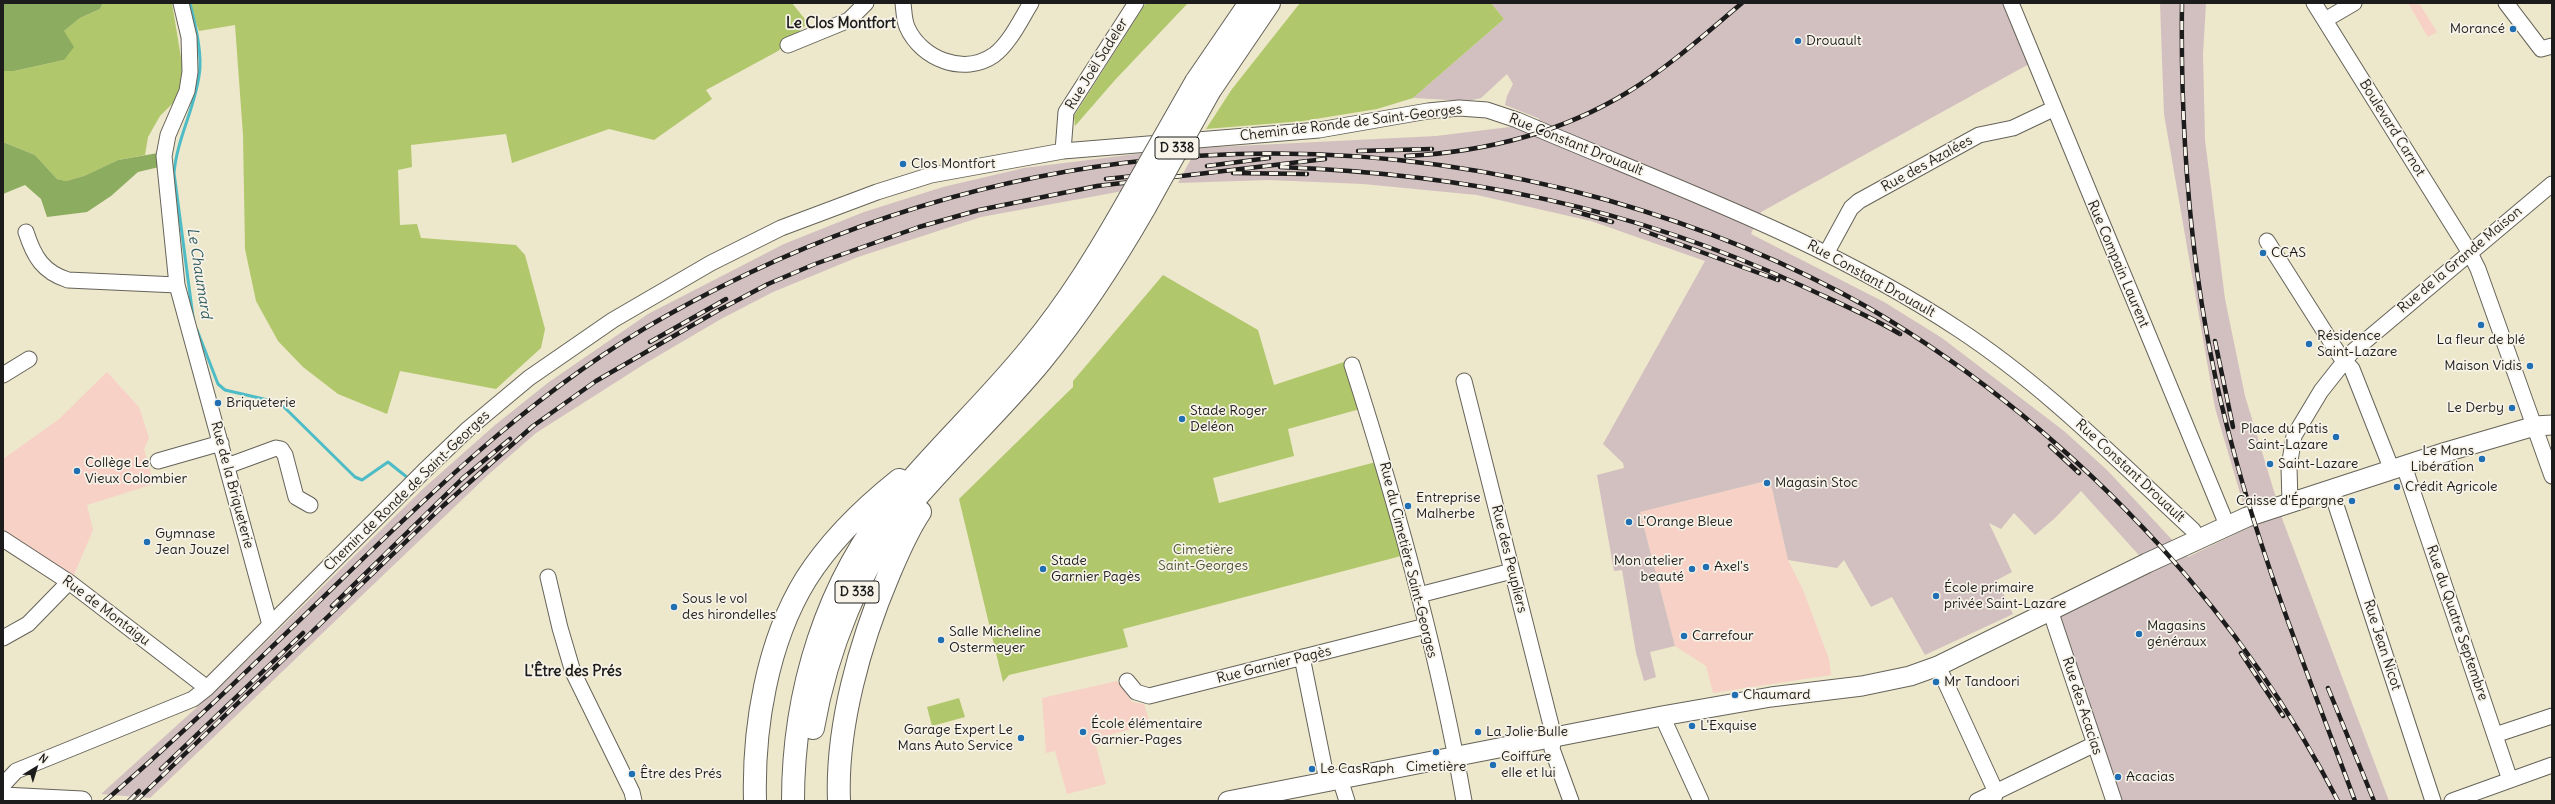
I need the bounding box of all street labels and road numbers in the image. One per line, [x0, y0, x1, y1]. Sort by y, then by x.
street label: Rue Joël Sadeler [1062, 15, 1132, 113]
street label: Boulevard Carnot [2355, 76, 2429, 180]
street label: Chemin de Ronde de Saint-Georges [1239, 101, 1463, 145]
street label: Rue Constant Drouault [1506, 110, 1646, 180]
street label: Rue des Azalées [1879, 132, 1975, 196]
road number: D 338 [1155, 137, 1199, 159]
street label: Rue Compain Laurent [2084, 198, 2152, 330]
street label: Rue de la Grande Maison [2395, 203, 2525, 317]
street label: Rue Constant Drouault [1804, 237, 1938, 321]
street label: Chemin de Ronde de Saint-Georges [321, 407, 493, 575]
street label: Rue Constant Drouault [2072, 416, 2188, 526]
street label: Rue de la Briqueterie [207, 419, 257, 551]
street label: Rue du Cimetière Saint-Georges [1375, 460, 1441, 660]
street label: Rue des Peupliers [1487, 503, 1531, 615]
street label: Rue du Quatre Septembre [2422, 543, 2492, 703]
street label: Rue de Montaigu [59, 572, 153, 650]
road number: D 338 [835, 581, 879, 603]
street label: Rue Jean Nicot [2359, 598, 2405, 692]
street label: Rue Garnier Pagès [1215, 643, 1333, 687]
street label: Rue des Acacias [2058, 655, 2106, 757]

